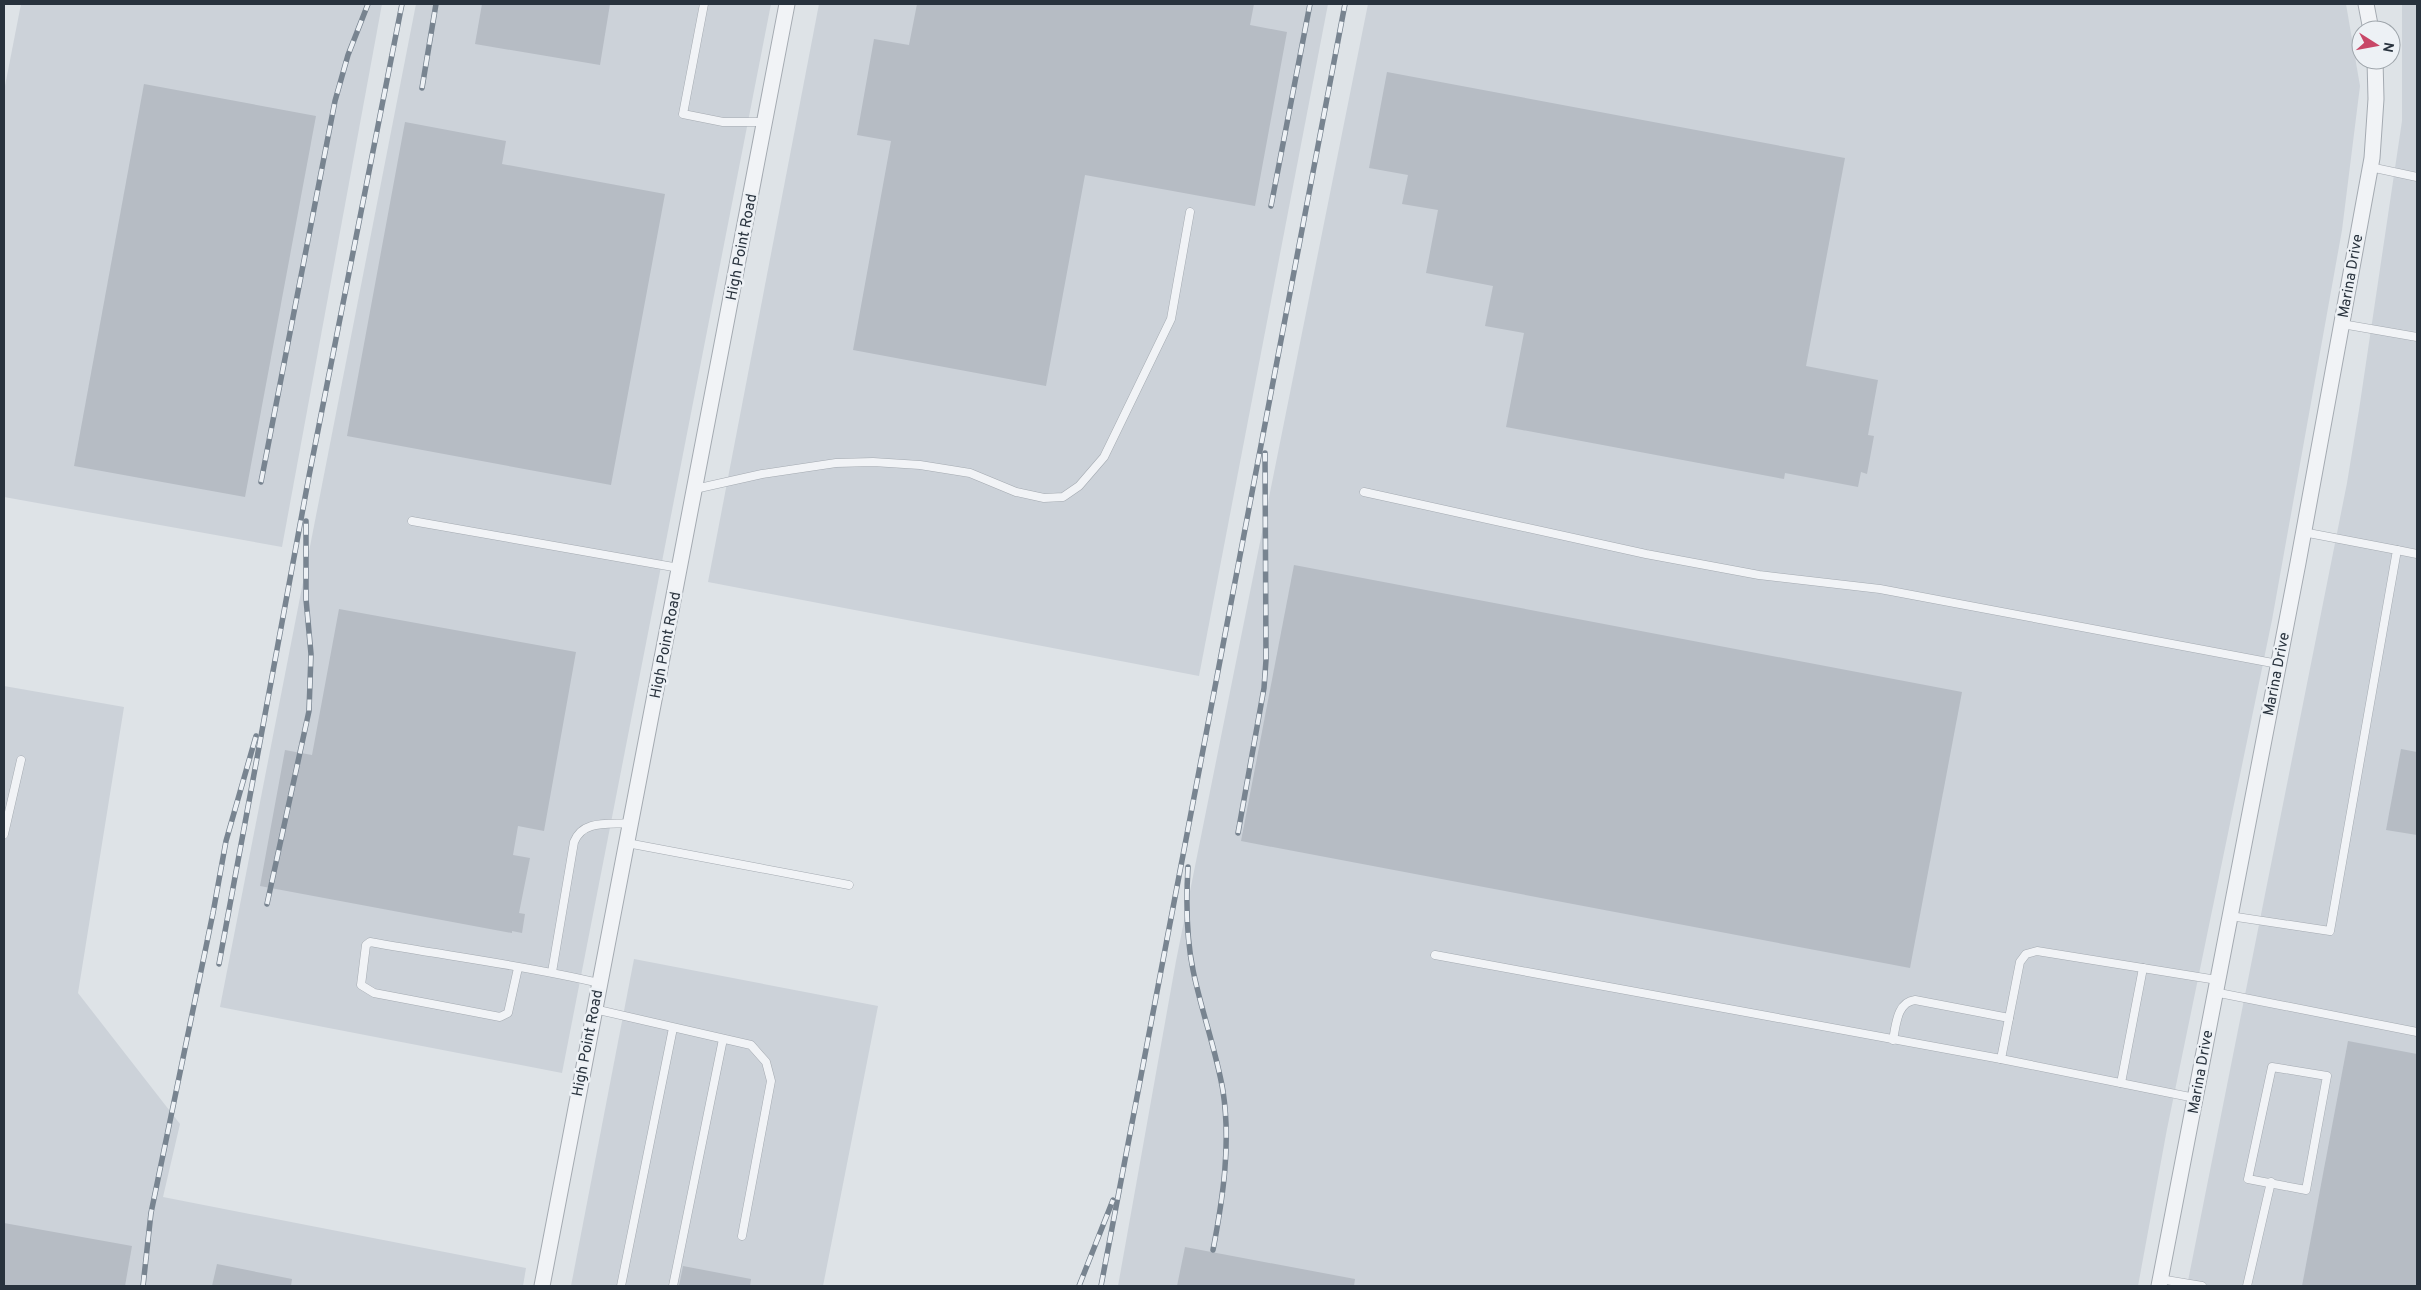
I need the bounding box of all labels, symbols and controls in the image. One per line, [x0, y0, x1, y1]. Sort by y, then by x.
north arrow [2351, 20, 2401, 70]
text: N [2378, 41, 2397, 54]
street label: High Point Road [723, 192, 762, 302]
street label: Marina Drive [2335, 233, 2368, 320]
street label: High Point Road [647, 590, 686, 700]
street label: Marina Drive [2260, 631, 2295, 718]
street label: High Point Road [569, 988, 608, 1098]
street label: Marina Drive [2185, 1029, 2218, 1116]

